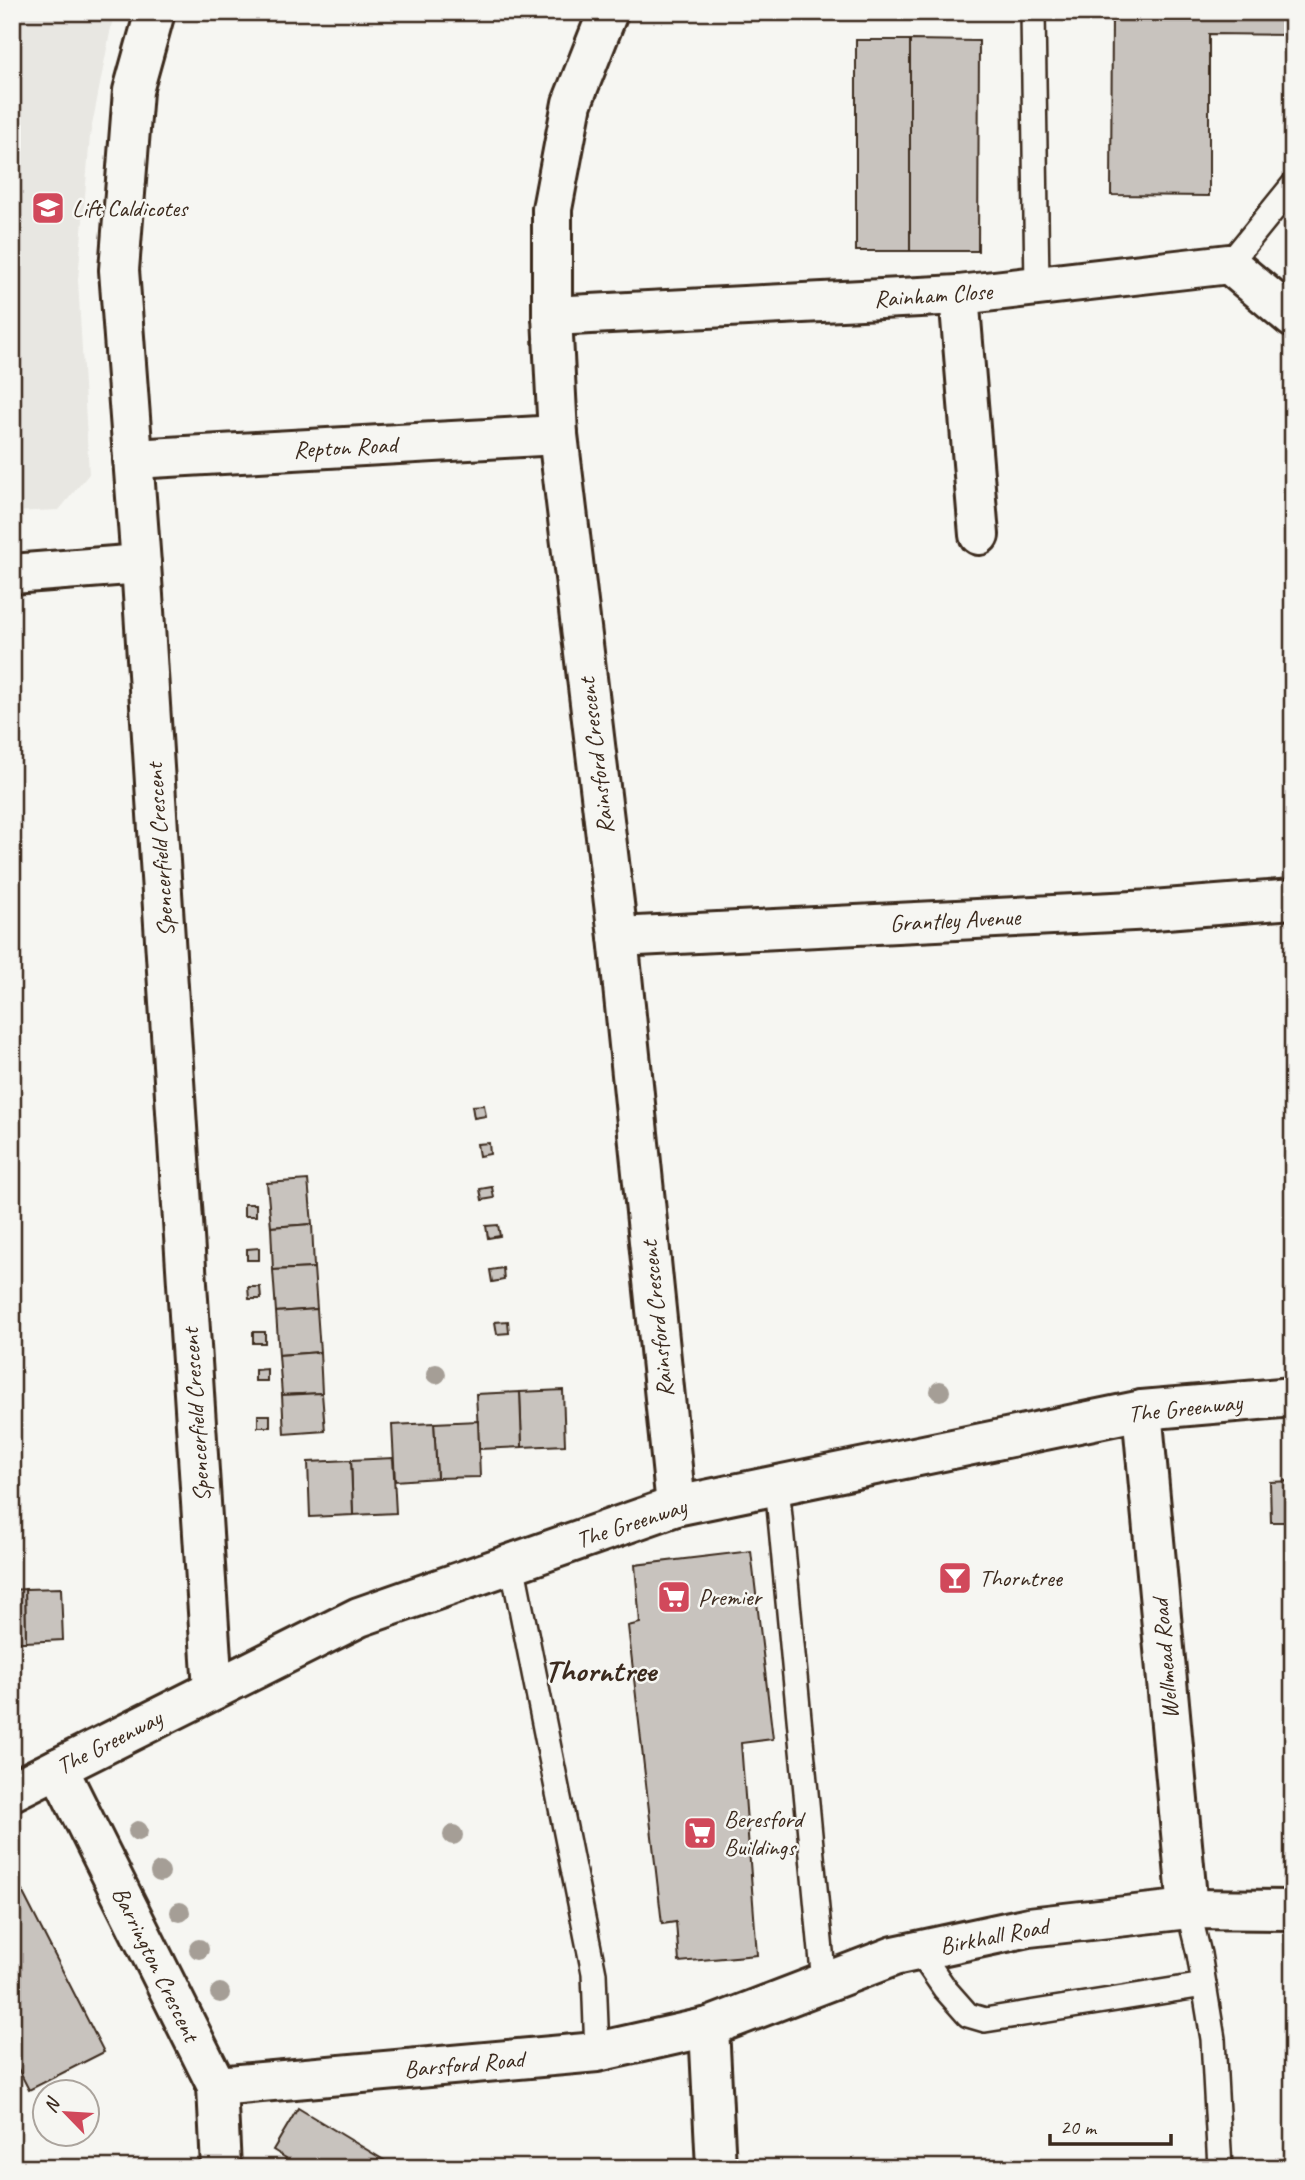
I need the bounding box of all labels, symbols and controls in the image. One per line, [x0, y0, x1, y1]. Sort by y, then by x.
school or university icon: Lift Caldicotes [29, 189, 67, 227]
place label: Lift Caldicotes [72, 193, 189, 223]
street label: Rainham Close [873, 276, 995, 314]
street label: Repton Road [292, 429, 401, 465]
street label: Rainsford Crescent [571, 674, 620, 836]
street label: Spencerfield Crescent [139, 760, 181, 938]
street label: Grantley Avenue [889, 901, 1023, 938]
street label: Rainsford Crescent [634, 1237, 680, 1399]
street label: Spencerfield Crescent [175, 1325, 217, 1503]
street label: The Greenway [1127, 1387, 1245, 1429]
street label: The Greenway [572, 1491, 692, 1555]
bar icon: Thorntree [936, 1559, 974, 1597]
place label: Thorntree [979, 1563, 1064, 1593]
supermarket icon: Premier [655, 1578, 693, 1616]
place label: Premier [698, 1582, 764, 1612]
street label: Wellmead Road [1145, 1594, 1185, 1720]
district label: Thorntree [544, 1650, 658, 1691]
street label: The Greenway [51, 1702, 168, 1781]
place label: Beresford Buildings [724, 1804, 806, 1862]
supermarket icon: Beresford Buildings [681, 1814, 719, 1852]
street label: Barrington Crescent [106, 1882, 207, 2048]
street label: Birkhall Road [937, 1910, 1054, 1961]
street label: Barsford Road [403, 2044, 529, 2084]
north arrow [32, 2078, 102, 2148]
text: N [38, 2093, 66, 2117]
scale bar [1050, 2103, 1170, 2147]
text: 20 m [1060, 2114, 1098, 2140]

